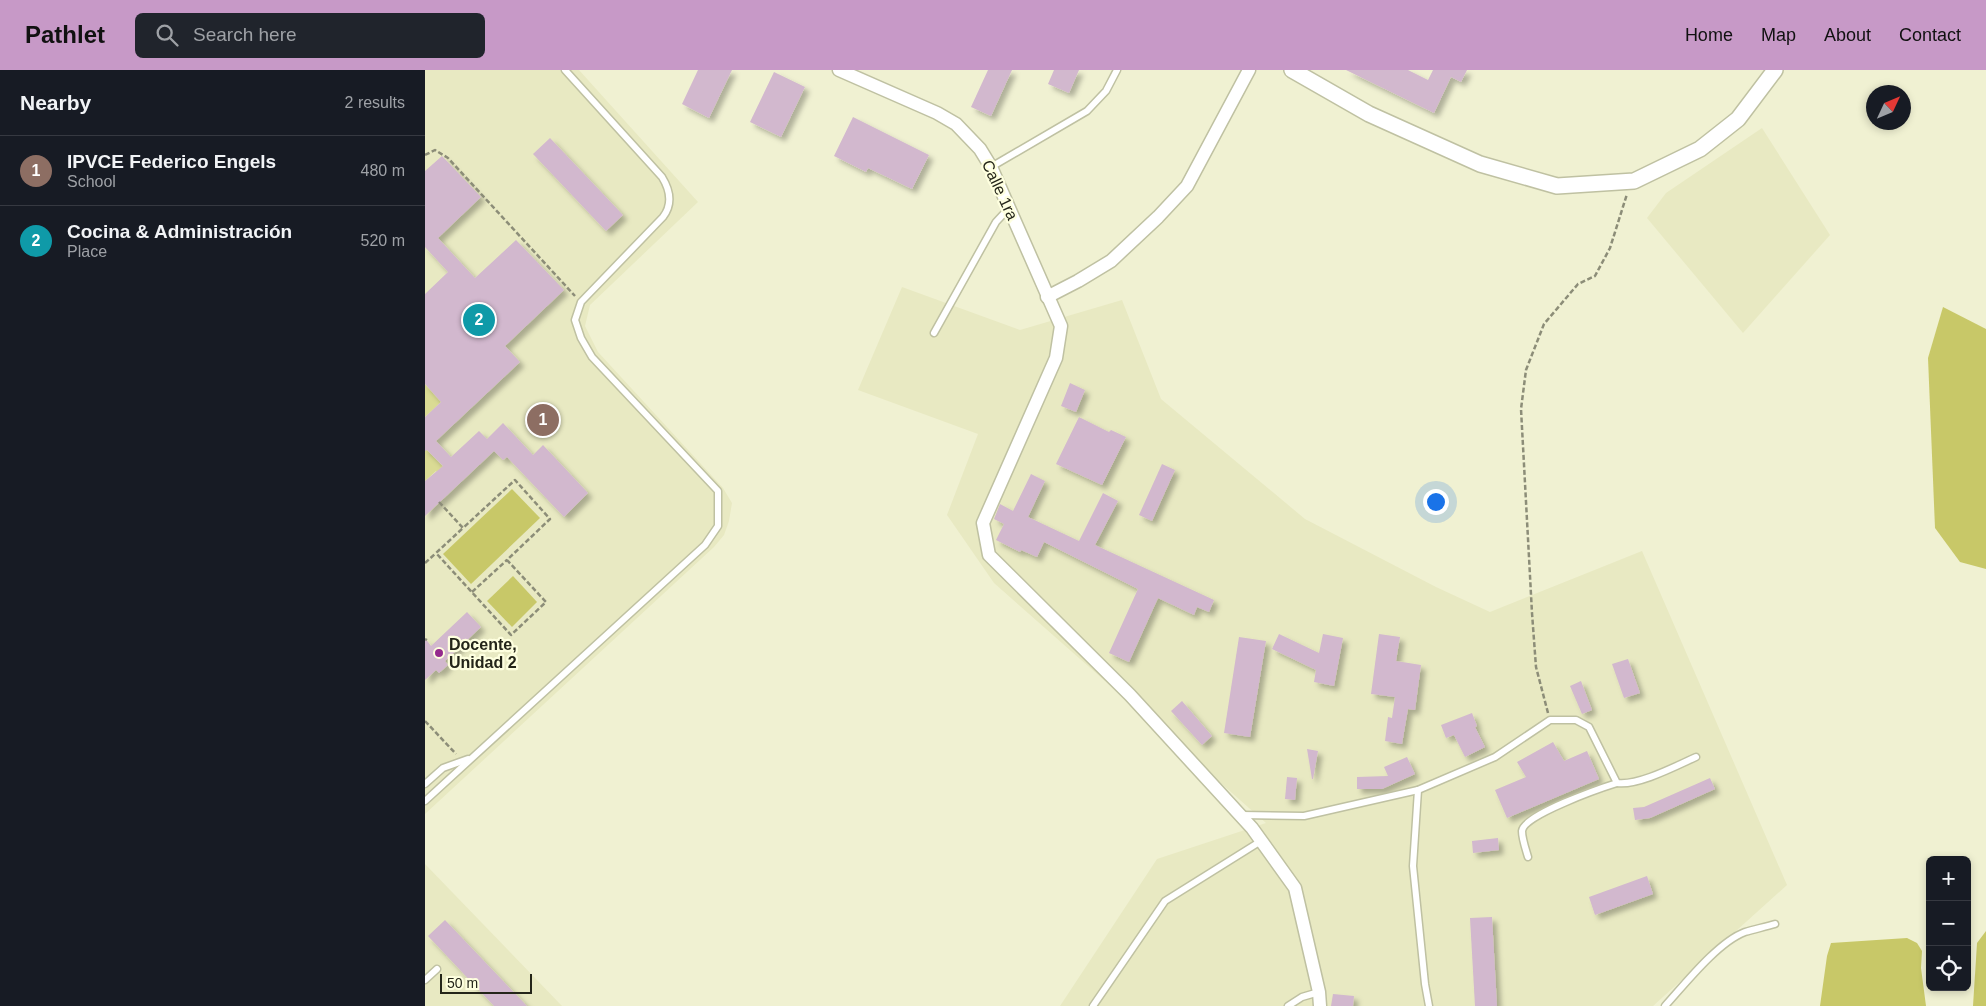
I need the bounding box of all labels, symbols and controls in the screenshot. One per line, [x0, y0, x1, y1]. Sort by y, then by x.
search box [135, 13, 485, 58]
text: Pathlet [25, 21, 105, 48]
icon: search [153, 21, 181, 49]
text: Search here [193, 24, 297, 45]
text: Home [1685, 25, 1733, 45]
text: Map [1761, 25, 1796, 45]
text: About [1824, 25, 1871, 45]
text: Contact [1899, 25, 1961, 45]
north arrow [1866, 85, 1911, 130]
text: Nearby [20, 91, 91, 114]
text: 2 results [345, 94, 405, 111]
text: IPVCE Federico Engels [67, 151, 276, 172]
street label: Calle 1ra [979, 157, 1021, 223]
text: 1 [32, 162, 40, 179]
text: 480 m [361, 162, 405, 179]
text: School [67, 173, 116, 190]
text: Cocina & Administración [67, 221, 292, 242]
text: 2 [32, 232, 40, 249]
text: 520 m [361, 232, 405, 249]
text: Place [67, 243, 107, 260]
pin: 2 [463, 301, 495, 339]
pin: 1 [527, 401, 559, 439]
your location [1423, 489, 1449, 515]
place label: Docente, Unidad 2 [449, 636, 517, 671]
marker: Docente, Unidad 2 [433, 647, 445, 659]
map controls [1926, 856, 1971, 991]
button: + [1926, 856, 1971, 901]
button: − [1926, 901, 1971, 946]
button: locate [1926, 946, 1971, 991]
scale bar [440, 971, 533, 994]
text: 50 m [447, 975, 478, 991]

